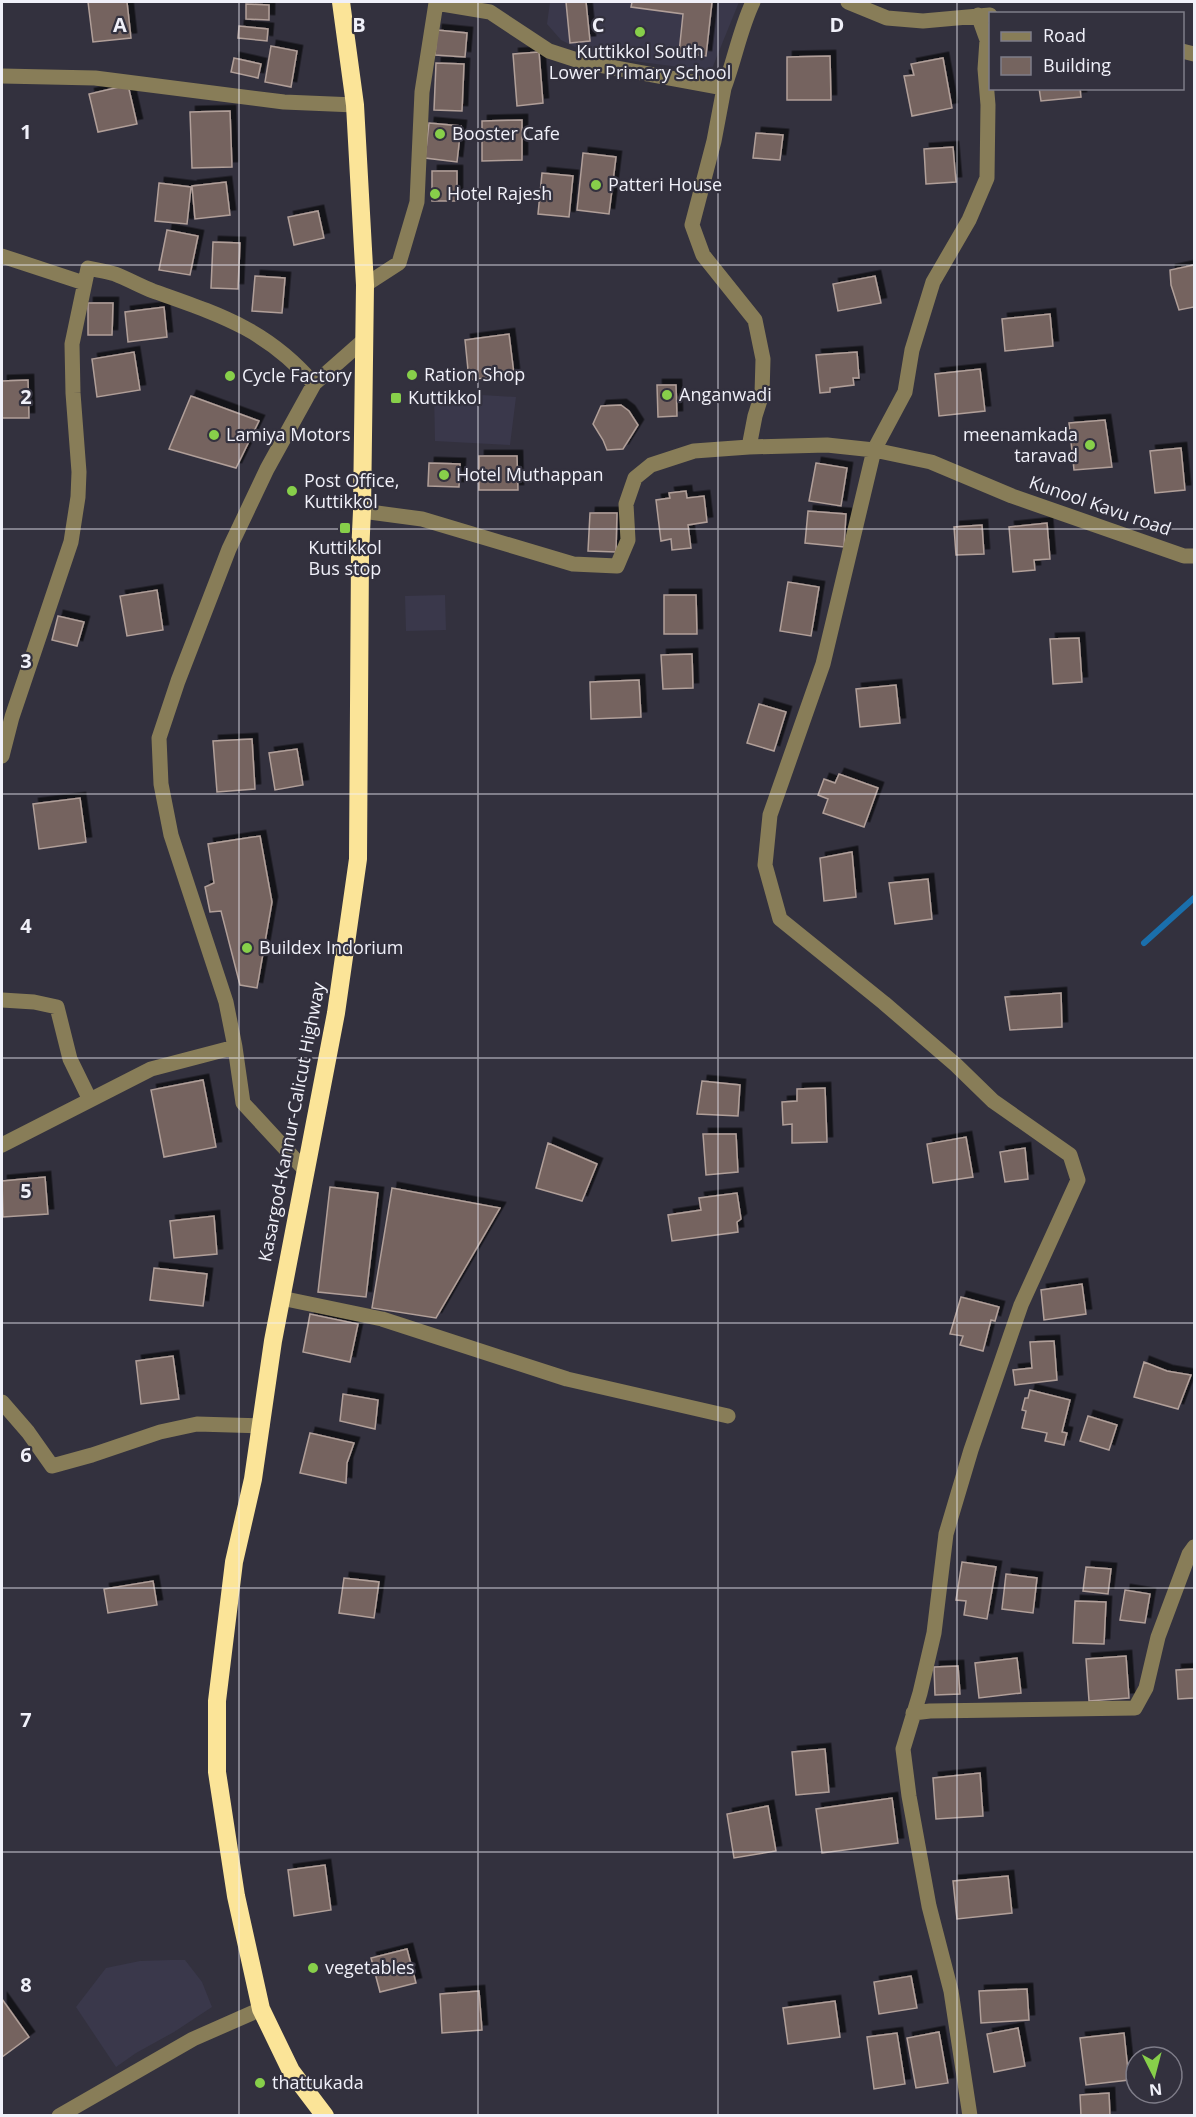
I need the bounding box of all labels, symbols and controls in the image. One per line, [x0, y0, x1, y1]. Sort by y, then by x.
text: A [113, 11, 127, 38]
text: B [352, 11, 366, 38]
text: C [592, 11, 605, 38]
text: D [830, 11, 844, 38]
legend [989, 12, 1184, 90]
text: Road [1043, 23, 1086, 47]
marker: Kuttikkol South Lower Primary School [633, 25, 647, 39]
place label: Kuttikkol South Lower Primary School [549, 39, 731, 84]
text: Building [1043, 53, 1111, 77]
text: 1 [20, 118, 32, 145]
place label: Booster Cafe [452, 121, 560, 145]
marker: Booster Cafe [433, 127, 447, 141]
place label: Patteri House [608, 172, 722, 196]
marker: Patteri House [589, 178, 603, 192]
place label: Hotel Rajesh [447, 181, 552, 205]
marker: Hotel Rajesh [428, 187, 442, 201]
place label: Ration Shop [424, 362, 525, 386]
place label: Cycle Factory [242, 363, 353, 387]
marker: Ration Shop [405, 368, 419, 382]
marker: Cycle Factory [223, 369, 237, 383]
place label: Anganwadi [679, 382, 772, 406]
text: 2 [20, 383, 32, 410]
place label: Kuttikkol [408, 385, 482, 409]
marker: Anganwadi [660, 388, 674, 402]
marker: Kuttikkol [389, 391, 403, 405]
place label: Lamiya Motors [226, 422, 351, 446]
place label: meenamkada taravad [963, 422, 1078, 467]
marker: Lamiya Motors [207, 428, 221, 442]
marker: meenamkada taravad [1083, 438, 1097, 452]
place label: Hotel Muthappan [456, 462, 604, 486]
place label: Post Office, Kuttikkol [304, 468, 399, 513]
marker: Hotel Muthappan [437, 468, 451, 482]
street label: Kunool Kavu road [1026, 469, 1175, 541]
marker: Post Office, Kuttikkol [285, 484, 299, 498]
marker: Kuttikkol Bus stop [338, 521, 352, 535]
place label: Kuttikkol Bus stop [308, 535, 382, 580]
text: 3 [20, 647, 32, 674]
text: 4 [20, 912, 32, 939]
place label: Buildex Indorium [259, 935, 403, 959]
marker: Buildex Indorium [240, 941, 254, 955]
street label: Kasargod-Kannur-Calicut Highway [252, 979, 330, 1264]
text: 5 [20, 1177, 32, 1204]
text: 6 [20, 1441, 32, 1468]
text: 7 [20, 1706, 32, 1733]
place label: vegetables [325, 1955, 415, 1979]
marker: vegetables [306, 1961, 320, 1975]
text: 8 [20, 1971, 32, 1998]
north arrow [1124, 2045, 1184, 2105]
place label: thattukada [272, 2070, 364, 2094]
marker: thattukada [253, 2076, 267, 2090]
text: N [1148, 2078, 1163, 2102]

